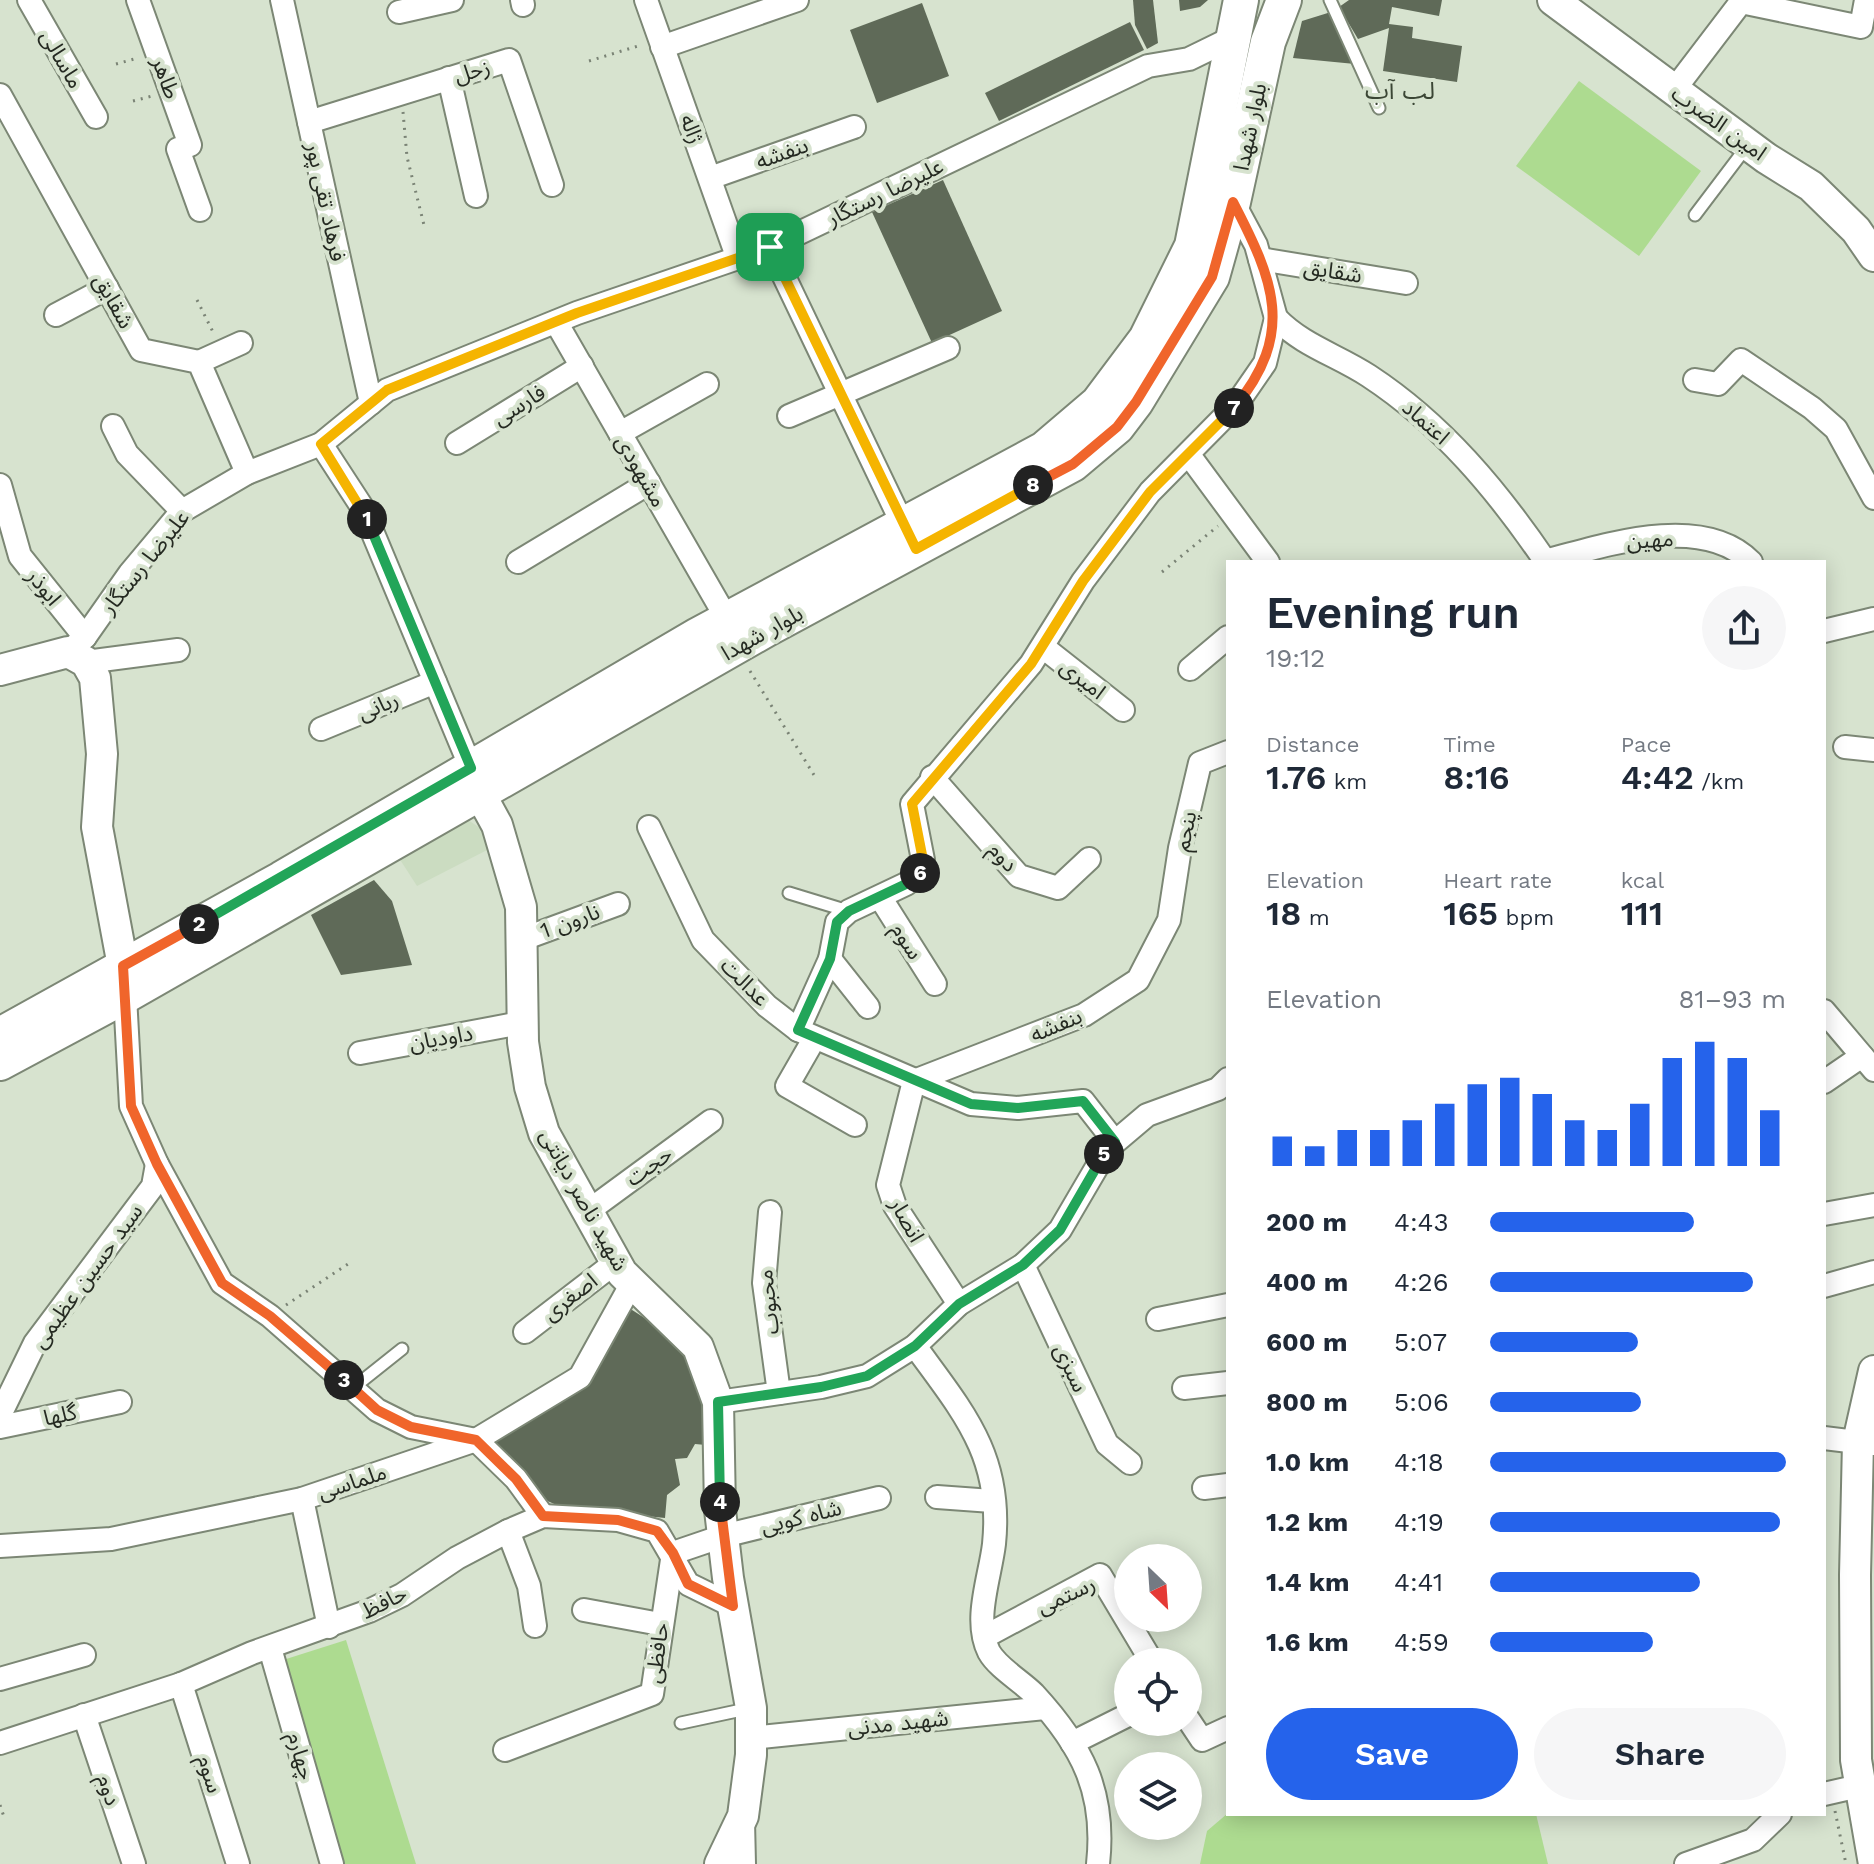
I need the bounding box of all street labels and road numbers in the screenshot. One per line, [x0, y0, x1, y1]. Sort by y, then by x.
street label: ماسالی [35, 25, 89, 93]
street label: طاهر [147, 53, 185, 102]
street label: زحل [451, 54, 493, 89]
street label: امین الضرب [1667, 80, 1771, 166]
street label: بلوار شهدا [1229, 81, 1272, 173]
street label: ژاله [674, 111, 709, 147]
street label: بنفشه [752, 132, 812, 174]
street label: فرهاد تقی پور [299, 139, 351, 264]
street label: علیرضا رستگار [822, 153, 948, 232]
street label: شقایق [1302, 254, 1364, 289]
street label: شقایق [88, 269, 139, 333]
street label: فارسی [488, 379, 550, 432]
street label: اعتماد [1398, 395, 1454, 449]
street label: مشهودی [610, 431, 672, 511]
street label: علیرضا رستگار [95, 505, 195, 620]
street label: مهین [1626, 526, 1674, 554]
street label: ابوذر [20, 563, 66, 611]
street label: بلوار شهدا [717, 600, 807, 666]
street label: امیری [1055, 654, 1111, 704]
street label: ربانی [354, 686, 403, 727]
street label: پنجم [1169, 809, 1205, 854]
street label: دوم [980, 837, 1023, 880]
street label: نارون 1 [537, 899, 603, 944]
street label: سوم [883, 918, 928, 966]
street label: عدالت [716, 953, 774, 1011]
street label: بنفشه [1026, 1003, 1086, 1047]
street label: داودیان [407, 1020, 475, 1056]
street label: شهید ناصر دیانتی [535, 1125, 633, 1275]
street label: حجت [621, 1141, 677, 1191]
street label: انصار [883, 1193, 929, 1247]
street label: سید حسین عظیمی [26, 1199, 148, 1353]
street label: اصغری [538, 1268, 602, 1326]
street label: محبوب [752, 1268, 784, 1336]
street label: سبزی [1049, 1340, 1093, 1396]
street label: گلها [41, 1399, 80, 1431]
street label: ملماسی [315, 1459, 389, 1505]
street label: شاه کویی [758, 1495, 844, 1539]
street label: رستمی [1033, 1571, 1100, 1620]
street label: حافظ [357, 1580, 411, 1624]
street label: حافظی [640, 1621, 674, 1685]
street label: شهید مدنی [846, 1705, 950, 1741]
street label: چهارم [278, 1729, 320, 1784]
street label: سوم [189, 1752, 228, 1797]
street label: دوم [89, 1771, 126, 1810]

